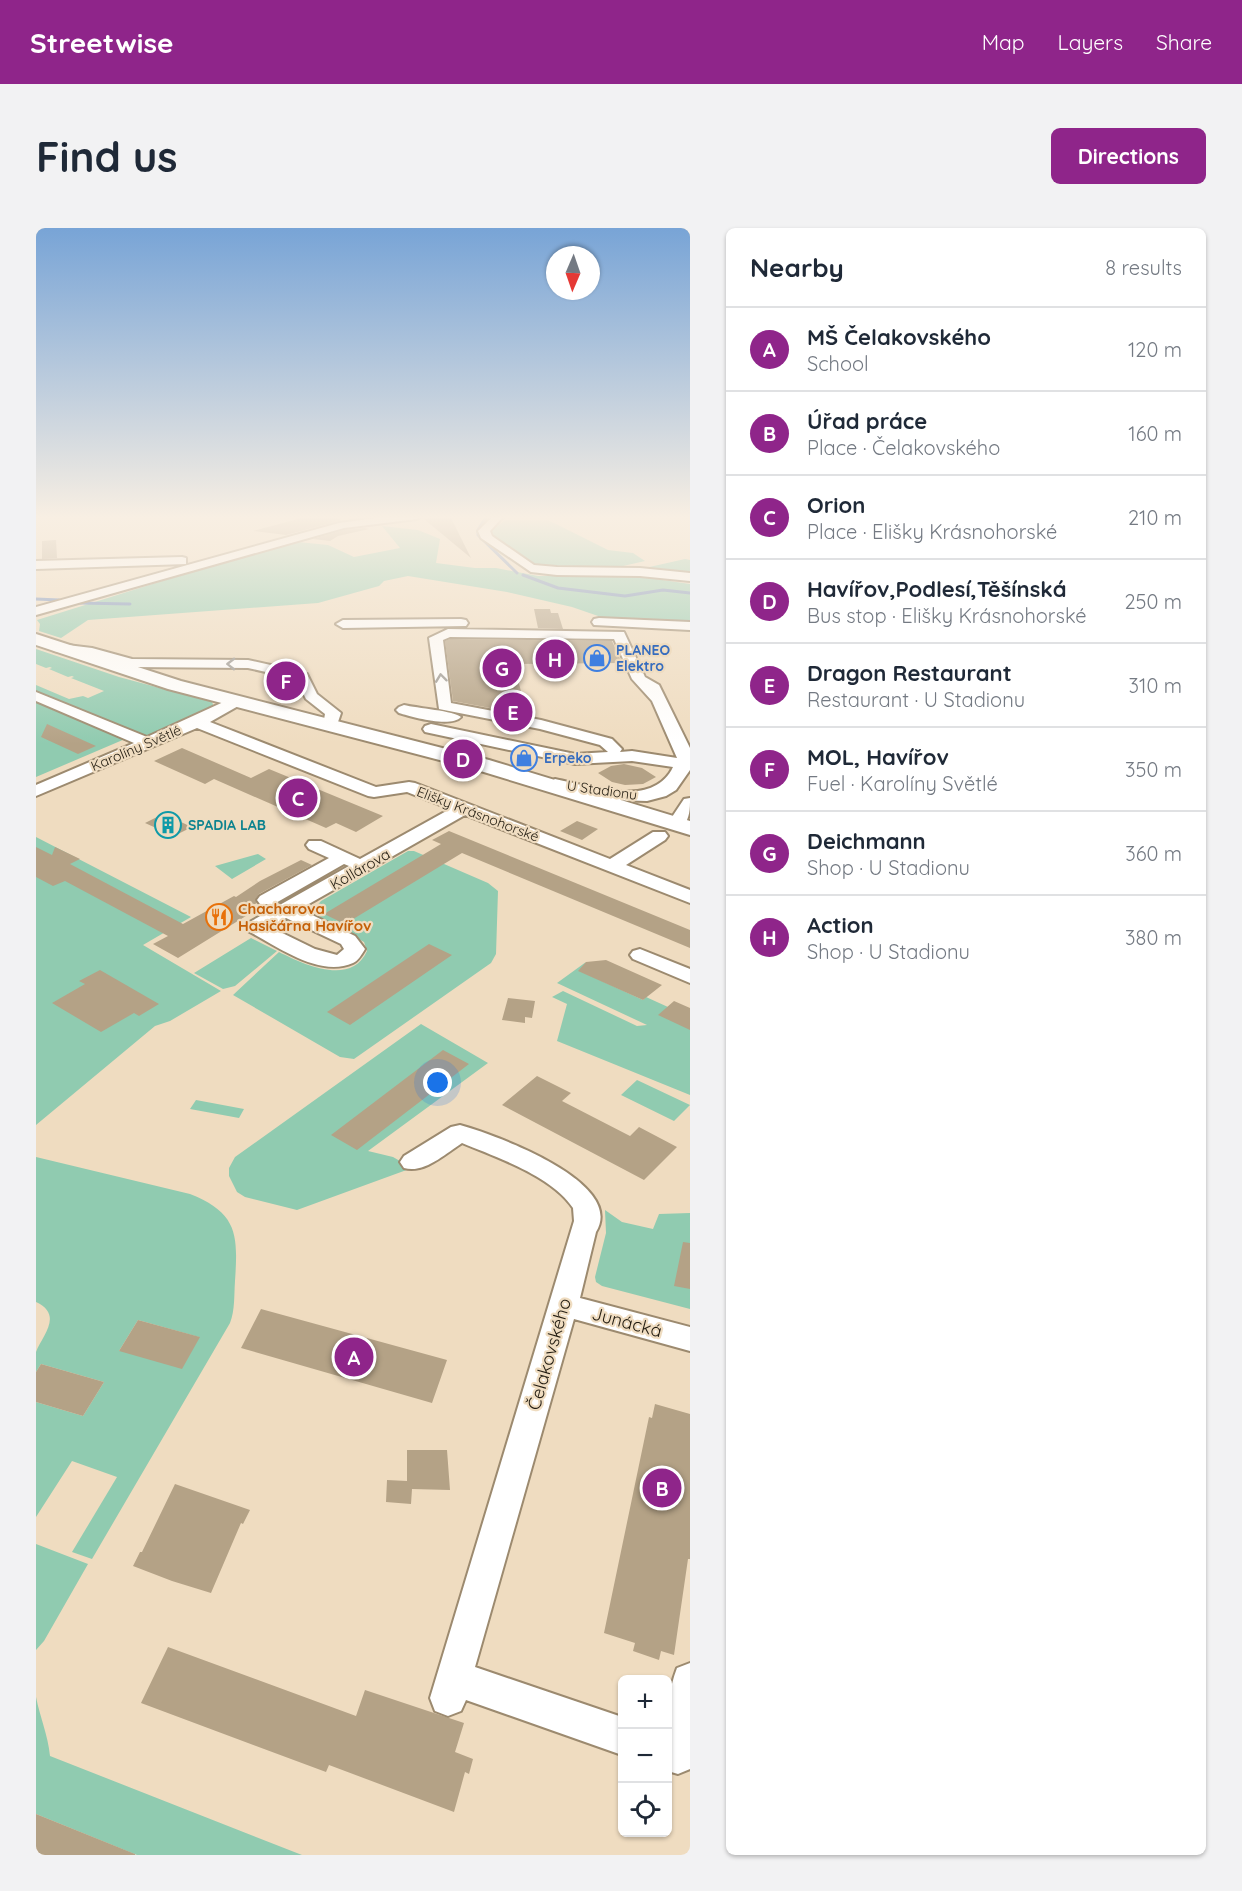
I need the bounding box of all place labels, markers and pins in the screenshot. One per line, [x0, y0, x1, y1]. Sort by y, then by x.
pin: H [536, 636, 574, 682]
place label: PLANEO Elektro [616, 641, 671, 675]
shop icon: PLANEO Elektro [582, 643, 612, 673]
pin: G [482, 646, 522, 690]
pin: F [266, 658, 306, 704]
pin: E [494, 690, 532, 734]
pin: D [444, 736, 482, 782]
shop icon: Erpeko [509, 743, 539, 773]
place label: Erpeko [544, 749, 592, 767]
pin: C [278, 776, 318, 820]
building icon: SPADIA LAB [153, 810, 183, 840]
place label: SPADIA LAB [188, 816, 266, 834]
place label: Chacharova Hasičárna Havířov [238, 899, 372, 935]
restaurant icon: Chacharova Hasičárna Havířov [204, 902, 234, 932]
pin: A [334, 1334, 374, 1380]
pin: B [642, 1466, 682, 1510]

